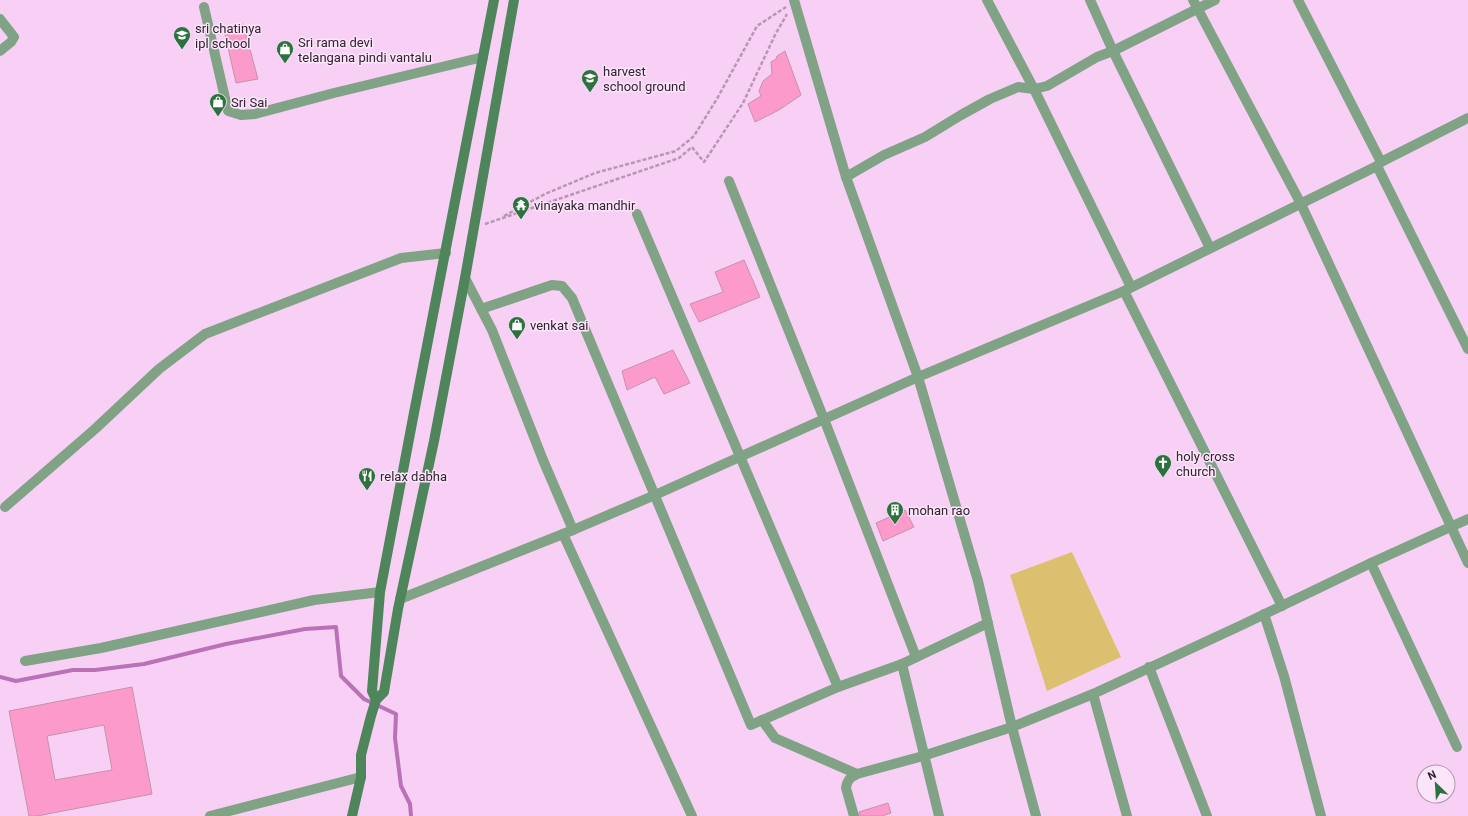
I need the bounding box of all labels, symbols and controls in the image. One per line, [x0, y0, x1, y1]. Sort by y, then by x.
place label: sri chatinya ipl school [195, 21, 261, 51]
school or university icon: sri chatinya ipl school [172, 25, 192, 50]
place label: Sri rama devi telangana pindi vantalu [298, 35, 432, 65]
shop icon: Sri rama devi telangana pindi vantalu [275, 39, 295, 64]
place label: harvest school ground [603, 64, 686, 94]
school or university icon: harvest school ground [580, 68, 600, 93]
shop icon: Sri Sai [208, 92, 228, 117]
place label: Sri Sai [231, 95, 267, 110]
temple icon: vinayaka mandhir [511, 195, 531, 220]
place label: vinayaka mandhir [534, 198, 636, 213]
shop icon: venkat sai [507, 315, 527, 340]
place label: venkat sai [530, 318, 588, 333]
place label: holy cross church [1176, 449, 1235, 479]
church icon: holy cross church [1153, 453, 1173, 478]
restaurant icon: relax dabha [357, 466, 377, 491]
place label: relax dabha [380, 469, 447, 484]
building icon: mohan rao [885, 500, 905, 525]
place label: mohan rao [908, 503, 970, 518]
north arrow [1416, 764, 1456, 804]
text: N [1426, 768, 1438, 783]

